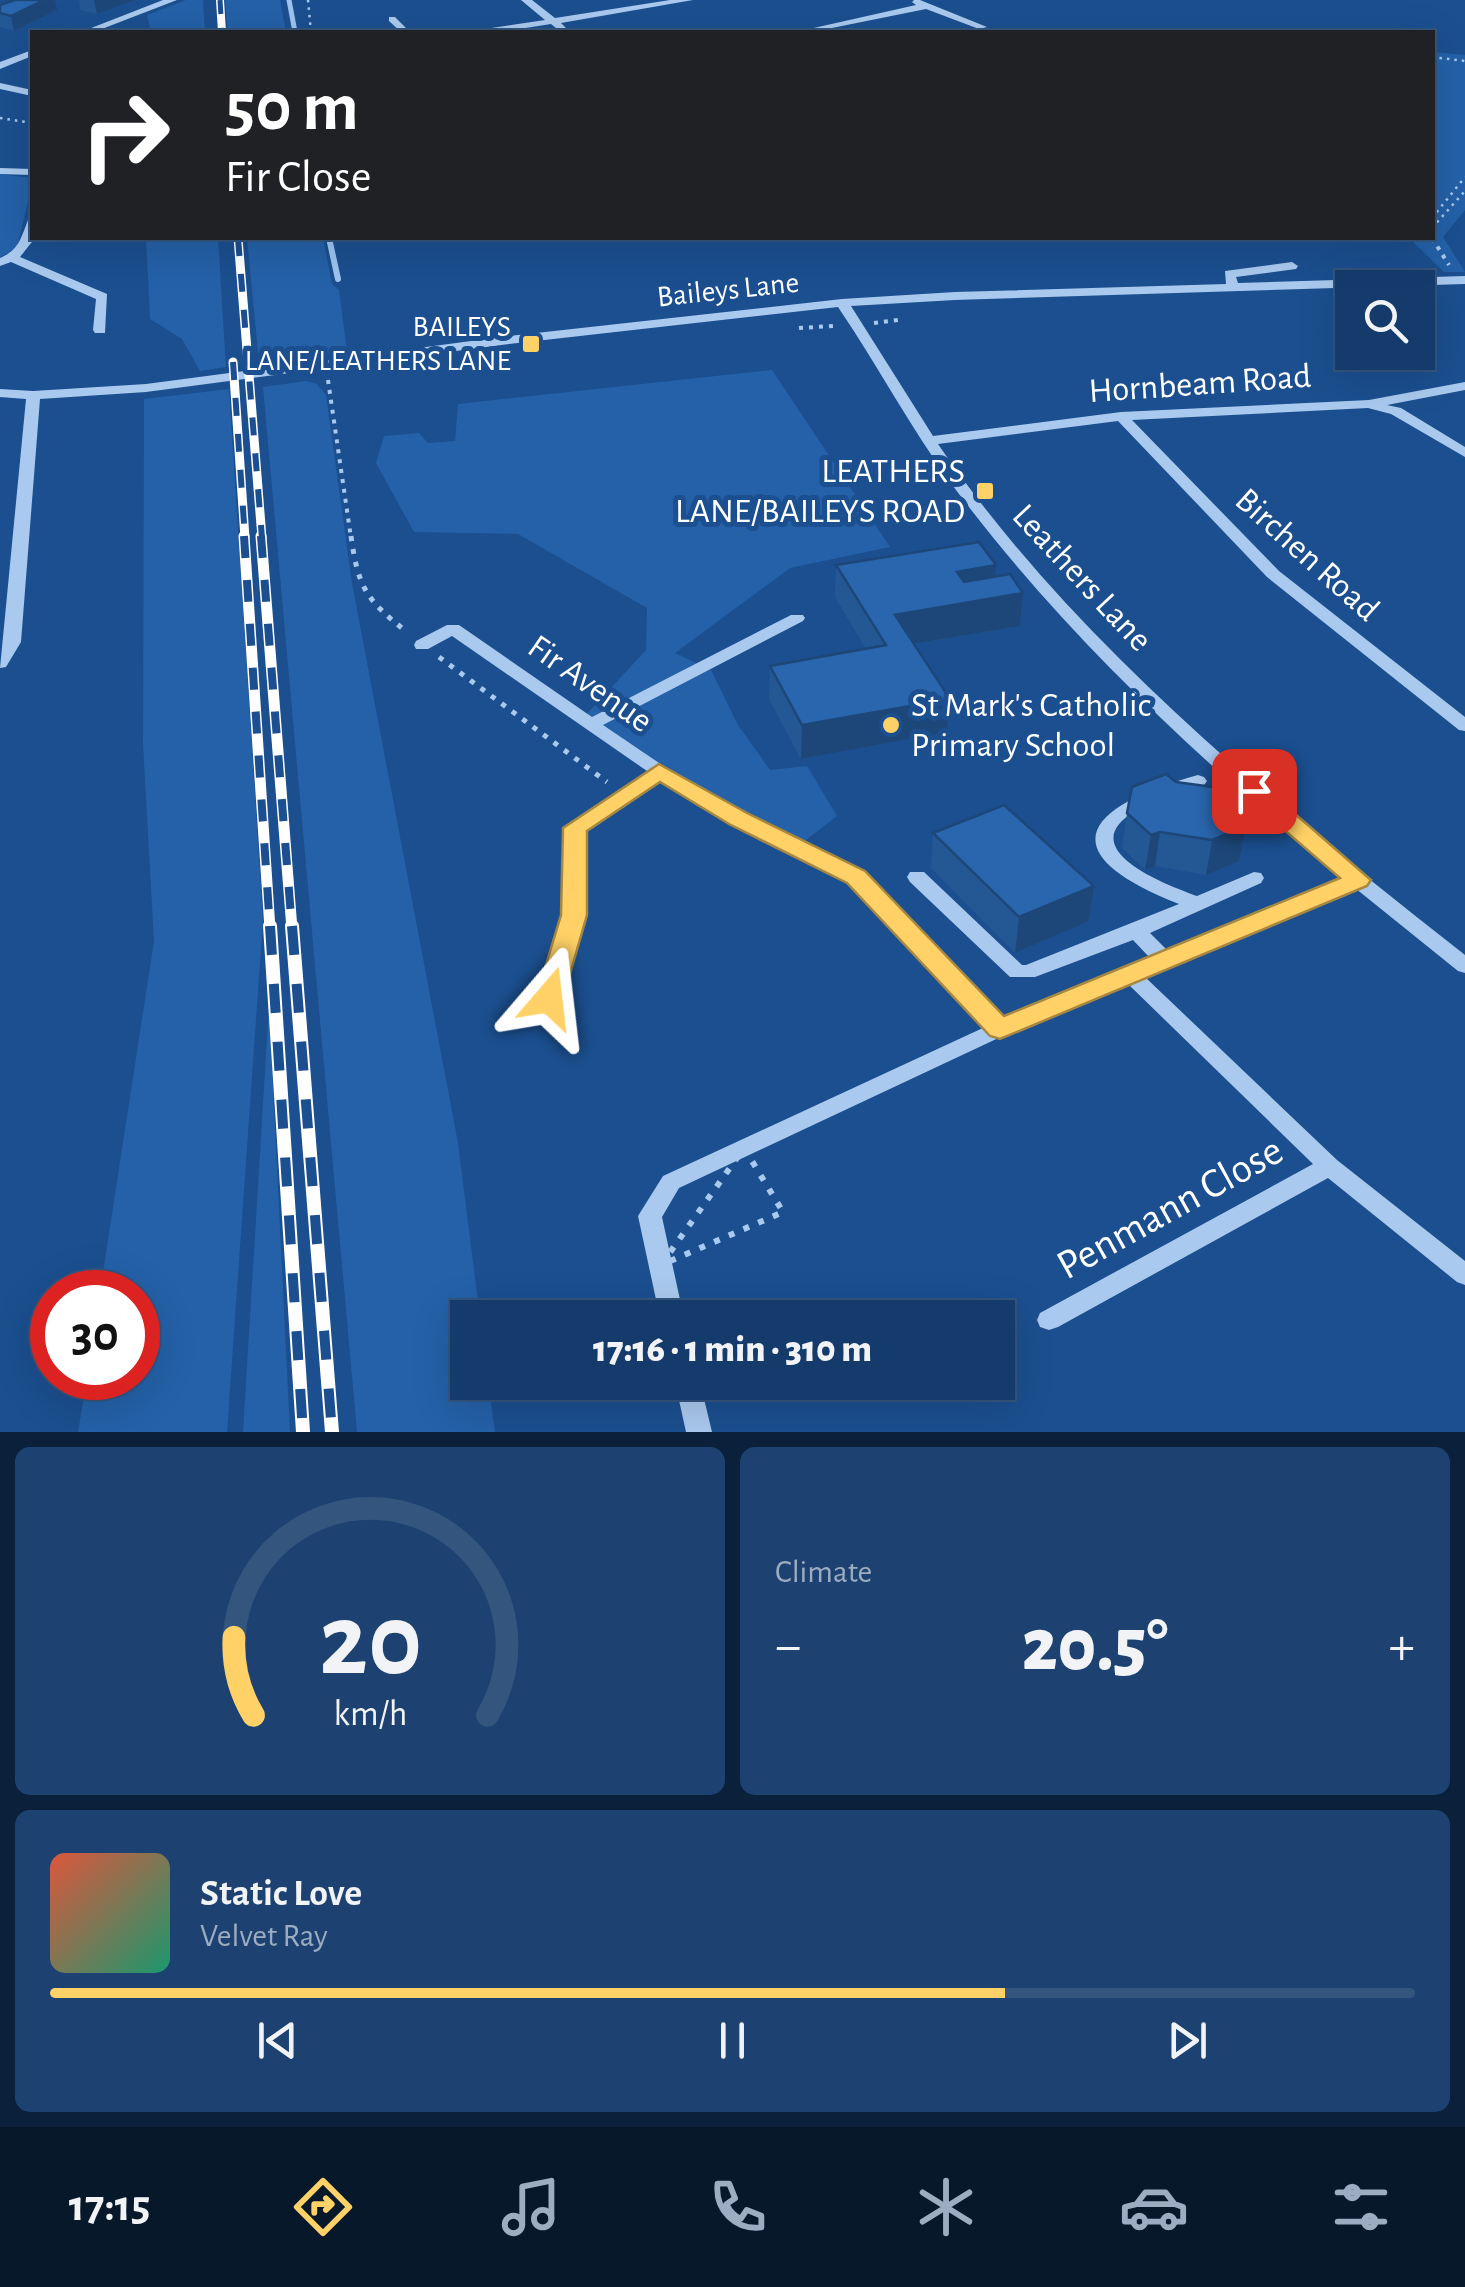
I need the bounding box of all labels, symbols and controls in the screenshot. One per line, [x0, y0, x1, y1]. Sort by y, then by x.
icon: right [60, 70, 190, 200]
text: 50 m [225, 73, 359, 143]
text: Fir Close [225, 155, 371, 200]
street label: Baileys Lane [655, 268, 801, 312]
map controls [1335, 270, 1435, 370]
button: search [1335, 270, 1435, 370]
place label: BAILEYS LANE/LEATHERS LANE [245, 312, 511, 376]
marker: BAILEYS LANE/LEATHERS LANE [520, 333, 542, 355]
street label: Hornbeam Road [1088, 359, 1312, 409]
place label: LEATHERS LANE/BAILEYS ROAD [675, 454, 965, 529]
marker: LEATHERS LANE/BAILEYS ROAD [974, 480, 996, 502]
street label: Birchen Road [1228, 482, 1386, 628]
street label: Leathers Lane [1006, 498, 1158, 658]
street label: Fir Avenue [521, 629, 659, 739]
place label: St Mark's Catholic Primary School [911, 688, 1151, 763]
marker: St Mark's Catholic Primary School [880, 714, 902, 736]
pin [1212, 749, 1297, 834]
icon: arrive [1227, 764, 1282, 819]
position arrow [497, 946, 601, 1050]
street label: Penmann Close [1050, 1129, 1290, 1287]
speed limit sign: 30 [30, 1270, 160, 1400]
text: 17:16 · 1 min · 310 m [593, 1331, 872, 1369]
text: Climate [775, 1556, 872, 1588]
text: 20 [318, 1590, 422, 1694]
text: 20.5° [1022, 1609, 1168, 1684]
text: − [775, 1619, 801, 1674]
text: + [1389, 1619, 1415, 1674]
text: km/h [333, 1696, 407, 1732]
text: Static Love [200, 1875, 362, 1913]
text: Velvet Ray [200, 1920, 328, 1952]
icon: previous [250, 2013, 305, 2068]
icon: pause [705, 2013, 760, 2068]
icon: next [1160, 2013, 1215, 2068]
icon: directions [288, 2172, 358, 2242]
icon: music [496, 2172, 566, 2242]
icon: phone [703, 2172, 773, 2242]
icon: climate [911, 2172, 981, 2242]
icon: car [1119, 2172, 1189, 2242]
icon: filters [1326, 2172, 1396, 2242]
text: 17:15 [69, 2184, 150, 2229]

